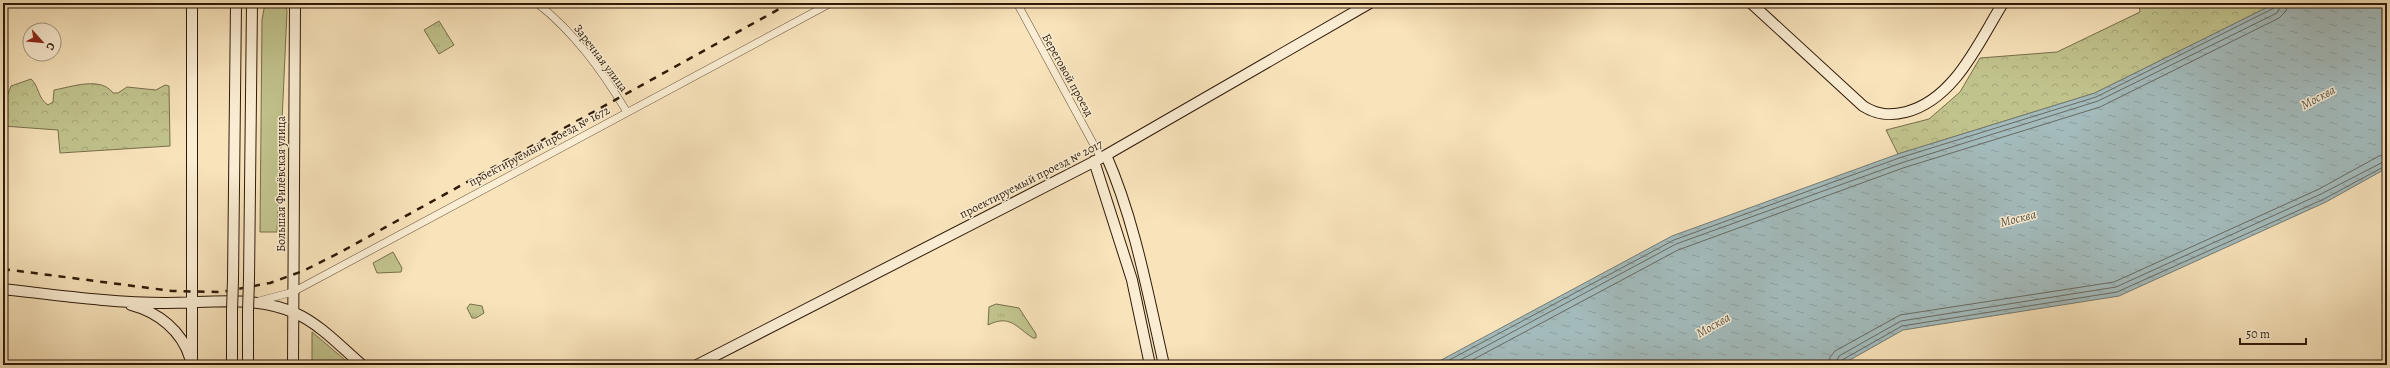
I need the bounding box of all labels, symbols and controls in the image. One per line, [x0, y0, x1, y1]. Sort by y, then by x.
street label: Заречная улица [570, 21, 632, 95]
north arrow [22, 22, 62, 62]
street label: Береговой проезд [1039, 31, 1097, 119]
text: С [42, 40, 59, 53]
water label: Москва [2298, 81, 2338, 113]
street label: проектируемый проезд № 1672 [466, 102, 613, 190]
street label: Большая Филёвская улица [273, 115, 289, 252]
street label: проектируемый проезд № 2017 [957, 135, 1106, 222]
water label: Москва [1998, 205, 2038, 231]
water label: Москва [1693, 308, 1733, 342]
scale bar [2240, 320, 2306, 346]
text: 50 m [2246, 326, 2270, 342]

